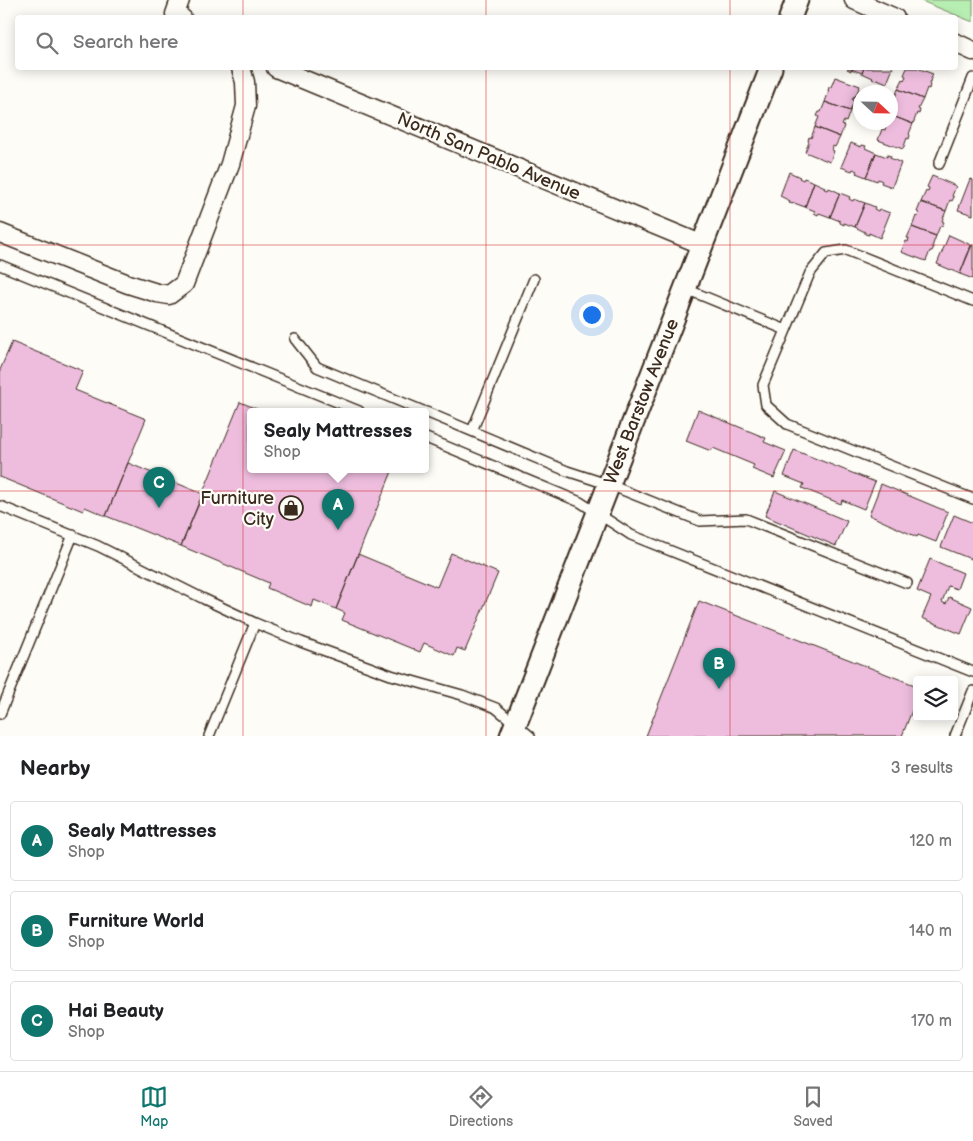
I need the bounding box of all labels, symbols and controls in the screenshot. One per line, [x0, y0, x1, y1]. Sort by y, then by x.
search box [15, 15, 958, 70]
icon: search [33, 29, 61, 57]
text: Search here [73, 31, 178, 54]
north arrow [853, 85, 898, 130]
street label: North San Pablo Avenue [394, 108, 584, 205]
your location [579, 302, 605, 328]
street label: West Barstow Avenue [600, 316, 683, 487]
popup [247, 408, 429, 473]
text: Sealy Mattresses [264, 420, 412, 443]
text: Shop [264, 443, 301, 462]
pin: C [143, 467, 175, 508]
place label: Furniture City [200, 488, 275, 530]
pin: A [322, 489, 354, 530]
shop icon: Furniture City [278, 495, 304, 521]
pin: B [703, 648, 735, 689]
map controls [913, 676, 958, 721]
button: layers [913, 676, 958, 721]
text: Nearby [20, 756, 90, 781]
text: 3 results [891, 759, 953, 778]
text: Sealy Mattresses [68, 820, 216, 843]
text: A [32, 832, 42, 851]
text: 120 m [909, 832, 952, 851]
text: Shop [68, 843, 105, 862]
text: Furniture World [68, 910, 204, 933]
text: B [31, 922, 43, 941]
text: 140 m [909, 922, 952, 941]
text: Shop [68, 933, 105, 952]
text: Hai Beauty [68, 1000, 164, 1023]
text: C [31, 1012, 43, 1031]
text: 170 m [911, 1012, 952, 1031]
text: Shop [68, 1023, 105, 1042]
tab: Map [140, 1083, 168, 1130]
tab: Directions [449, 1083, 513, 1130]
tab: Saved [793, 1083, 833, 1130]

